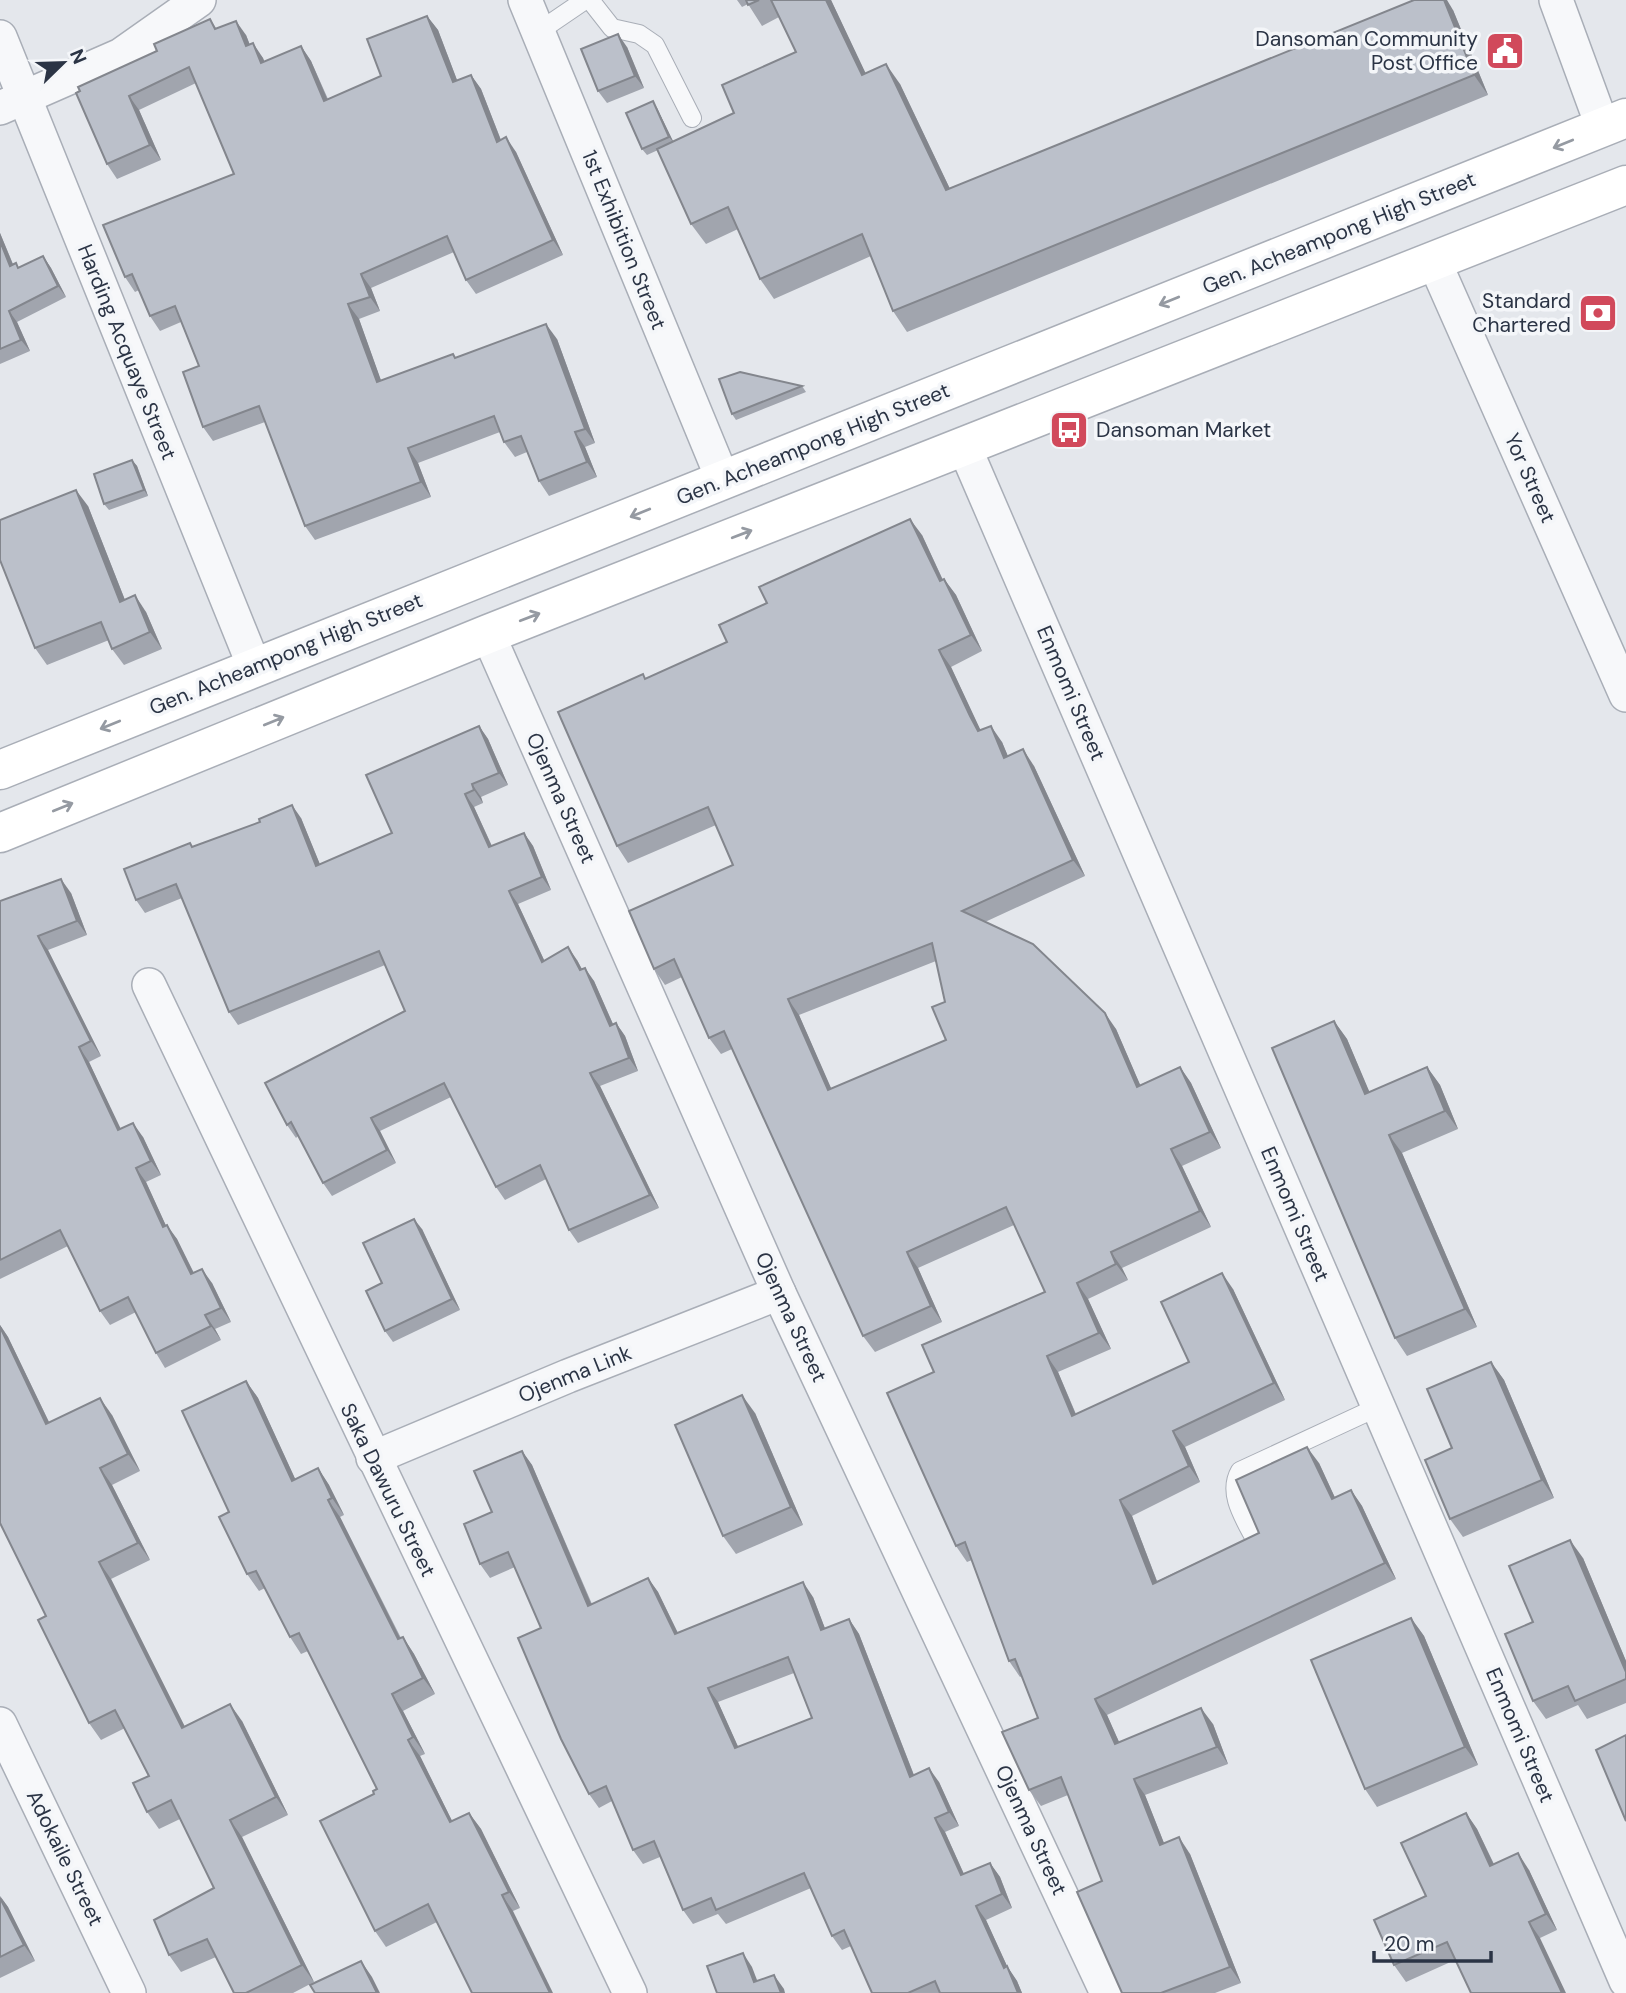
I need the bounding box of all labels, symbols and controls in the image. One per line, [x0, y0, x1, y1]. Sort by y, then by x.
place label: Dansoman Community Post Office [1255, 25, 1478, 77]
north arrow [28, 28, 98, 98]
public building icon: Dansoman Community Post Office [1484, 30, 1526, 72]
text: N [64, 45, 92, 68]
one-way arrow [1552, 138, 1574, 151]
street label: 1st Exhibition Street [575, 146, 673, 334]
street label: Gen. Acheampong High Street [1198, 165, 1480, 301]
street label: Harding Acquaye Street [71, 240, 183, 464]
place label: Standard Chartered [1472, 287, 1571, 339]
bank icon: Standard Chartered [1577, 292, 1619, 334]
one-way arrow [1159, 296, 1181, 309]
street label: Gen. Acheampong High Street [672, 376, 954, 512]
bus stop icon: Dansoman Market [1048, 409, 1090, 451]
place label: Dansoman Market [1096, 416, 1271, 444]
street label: Yor Street [1498, 429, 1562, 527]
one-way arrow [630, 508, 651, 521]
one-way arrow [730, 527, 752, 540]
street label: Gen. Acheampong High Street [145, 586, 427, 722]
one-way arrow [519, 610, 540, 623]
street label: Enmomi Street [1030, 621, 1112, 765]
one-way arrow [262, 714, 284, 727]
one-way arrow [100, 719, 121, 732]
street label: Ojenma Street [520, 728, 602, 868]
one-way arrow [52, 800, 74, 813]
street label: Enmomi Street [1254, 1142, 1336, 1286]
street label: Ojenma Street [749, 1247, 833, 1387]
street label: Ojenma Link [514, 1338, 636, 1409]
street label: Saka Dawuru Street [334, 1399, 442, 1581]
street label: Enmomi Street [1479, 1663, 1561, 1807]
street label: Ojenma Street [989, 1760, 1073, 1900]
street label: Adokaile Street [20, 1785, 110, 1931]
scale bar [1374, 1920, 1491, 1964]
text: 20 m [1384, 1930, 1435, 1958]

